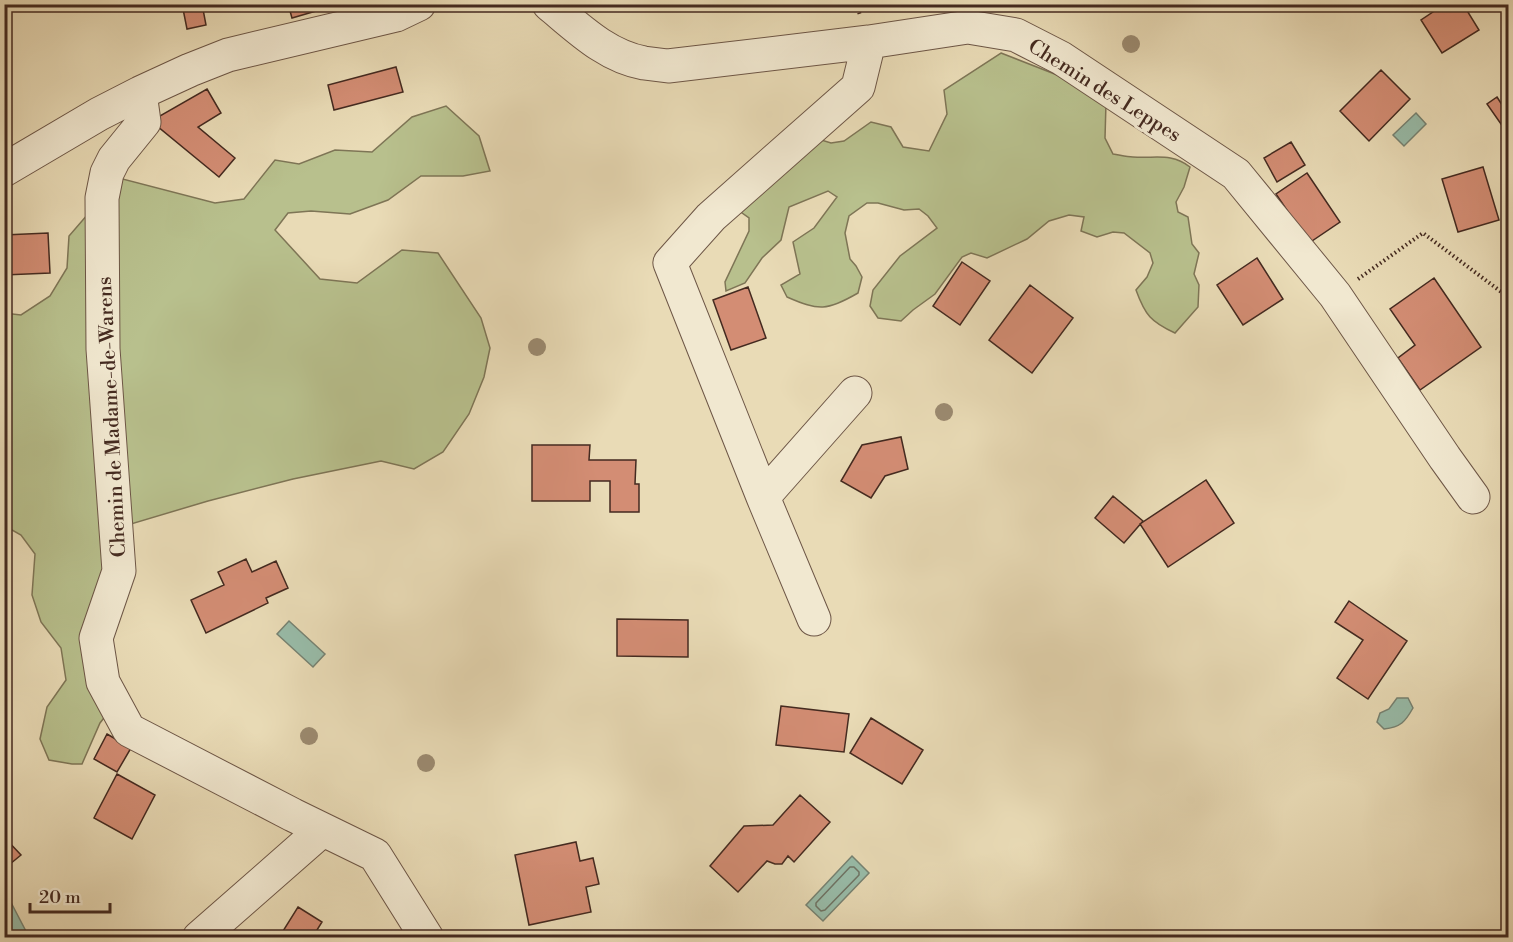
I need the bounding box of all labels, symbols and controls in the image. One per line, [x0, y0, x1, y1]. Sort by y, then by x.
street label: Chemin des Leppes [1023, 34, 1185, 148]
street label: Chemin de Madame-de-Warens [93, 276, 132, 558]
scale bar [30, 876, 110, 914]
text: 20 m [39, 886, 81, 909]

